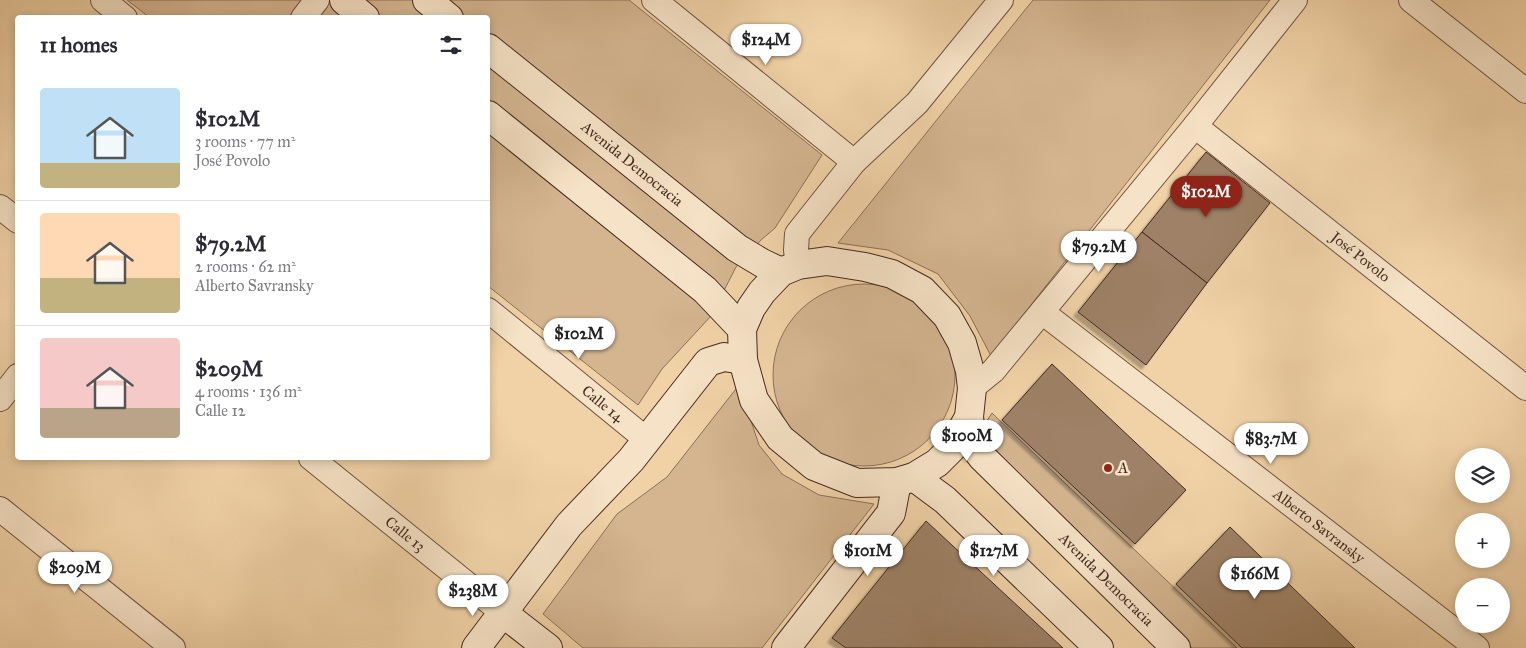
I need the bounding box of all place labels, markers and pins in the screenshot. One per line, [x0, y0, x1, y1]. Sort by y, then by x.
pin: $124M [731, 23, 801, 66]
pin: $102M [1171, 176, 1241, 218]
pin: $79.2M [1058, 230, 1140, 273]
pin: $102M [544, 318, 614, 360]
pin: $100M [932, 420, 1002, 462]
pin: $83.7M [1230, 422, 1312, 465]
place label: A [1117, 459, 1128, 477]
marker: A [1102, 462, 1114, 474]
pin: $101M [833, 534, 903, 577]
pin: $127M [959, 534, 1029, 577]
pin: $209M [40, 552, 110, 594]
pin: $166M [1220, 558, 1290, 600]
pin: $238M [438, 574, 508, 617]

